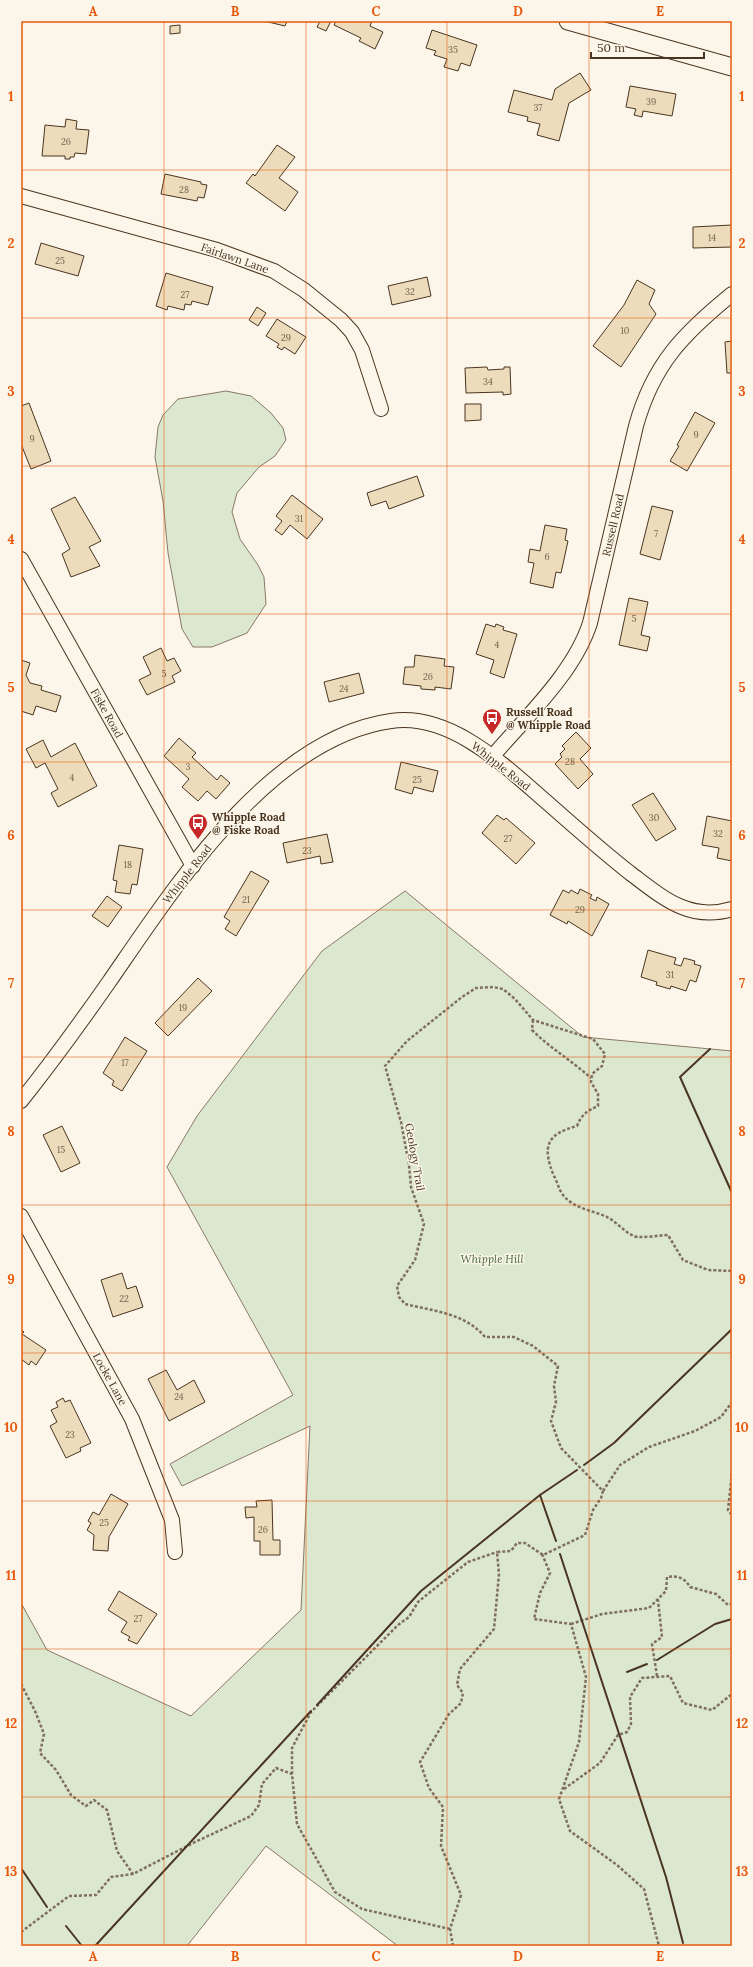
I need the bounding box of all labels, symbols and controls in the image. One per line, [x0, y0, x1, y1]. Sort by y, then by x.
text: A [89, 3, 98, 20]
text: B [231, 3, 240, 20]
text: C [372, 3, 381, 20]
text: D [513, 3, 523, 20]
text: E [656, 3, 664, 20]
scale bar [591, 34, 704, 60]
text: 50 m [597, 40, 625, 55]
house number: 35 [448, 44, 458, 55]
text: 1 [8, 88, 14, 105]
text: 1 [739, 88, 745, 105]
house number: 39 [646, 96, 656, 107]
house number: 37 [534, 102, 542, 113]
house number: 26 [61, 136, 71, 147]
house number: 28 [179, 184, 189, 195]
house number: 14 [708, 232, 716, 243]
text: 2 [8, 235, 15, 252]
text: 2 [739, 235, 746, 252]
street label: Fairlawn Lane [199, 240, 271, 276]
house number: 25 [55, 255, 65, 266]
house number: 32 [405, 286, 415, 297]
house number: 27 [181, 289, 189, 300]
house number: 10 [621, 325, 630, 336]
house number: 29 [281, 332, 291, 343]
house number: 34 [483, 376, 493, 387]
text: 3 [7, 383, 15, 400]
text: 3 [738, 383, 746, 400]
house number: 9 [693, 429, 699, 440]
house number: 9 [29, 433, 35, 444]
street label: Russell Road [599, 492, 627, 558]
house number: 31 [295, 513, 303, 524]
house number: 7 [654, 528, 658, 539]
text: 4 [7, 531, 15, 548]
text: 4 [738, 531, 746, 548]
house number: 6 [544, 551, 550, 562]
house number: 5 [632, 613, 637, 624]
house number: 4 [495, 639, 500, 650]
house number: 5 [162, 668, 167, 679]
house number: 26 [423, 671, 433, 682]
text: 5 [7, 679, 15, 696]
text: 5 [738, 679, 746, 696]
house number: 24 [339, 683, 349, 694]
street label: Fiske Road [88, 686, 127, 741]
place label: Russell Road @ Whipple Road [506, 705, 591, 732]
bus stop icon: Russell Road @ Whipple Road [481, 707, 503, 735]
street label: Whipple Road [469, 739, 534, 794]
house number: 28 [565, 756, 575, 767]
house number: 3 [185, 761, 191, 772]
house number: 4 [70, 772, 75, 783]
house number: 25 [412, 774, 422, 785]
place label: Whipple Road @ Fiske Road [212, 810, 286, 837]
bus stop icon: Whipple Road @ Fiske Road [187, 812, 209, 840]
house number: 30 [649, 812, 660, 823]
text: 6 [7, 827, 15, 844]
text: 6 [738, 827, 746, 844]
house number: 32 [713, 828, 723, 839]
house number: 27 [504, 833, 512, 844]
street label: Whipple Road [160, 841, 215, 906]
house number: 23 [302, 845, 312, 856]
house number: 18 [124, 859, 132, 870]
house number: 21 [242, 894, 250, 905]
house number: 29 [575, 904, 585, 915]
house number: 31 [666, 969, 674, 980]
text: 7 [8, 975, 14, 992]
text: 7 [739, 975, 745, 992]
house number: 19 [179, 1002, 187, 1013]
house number: 17 [121, 1057, 129, 1068]
street label: Geology Trail [402, 1122, 428, 1192]
text: 8 [7, 1123, 15, 1140]
text: 8 [738, 1123, 746, 1140]
house number: 15 [57, 1144, 65, 1155]
park label: Whipple Hill [460, 1252, 524, 1266]
text: 9 [7, 1271, 15, 1288]
text: 9 [738, 1271, 746, 1288]
house number: 22 [119, 1293, 129, 1304]
street label: Locke Lane [90, 1350, 130, 1408]
house number: 24 [174, 1391, 184, 1402]
text: 10 [4, 1419, 18, 1436]
text: 10 [735, 1419, 749, 1436]
house number: 23 [65, 1429, 75, 1440]
house number: 25 [99, 1517, 109, 1528]
house number: 26 [258, 1524, 268, 1535]
text: 11 [6, 1567, 16, 1584]
text: 11 [737, 1567, 747, 1584]
house number: 27 [134, 1613, 142, 1624]
text: 12 [5, 1715, 17, 1732]
text: 12 [736, 1715, 748, 1732]
text: 13 [5, 1863, 17, 1880]
text: 13 [736, 1863, 748, 1880]
text: A [89, 1948, 98, 1965]
text: B [231, 1948, 240, 1965]
text: C [372, 1948, 381, 1965]
text: D [513, 1948, 523, 1965]
text: E [656, 1948, 664, 1965]

